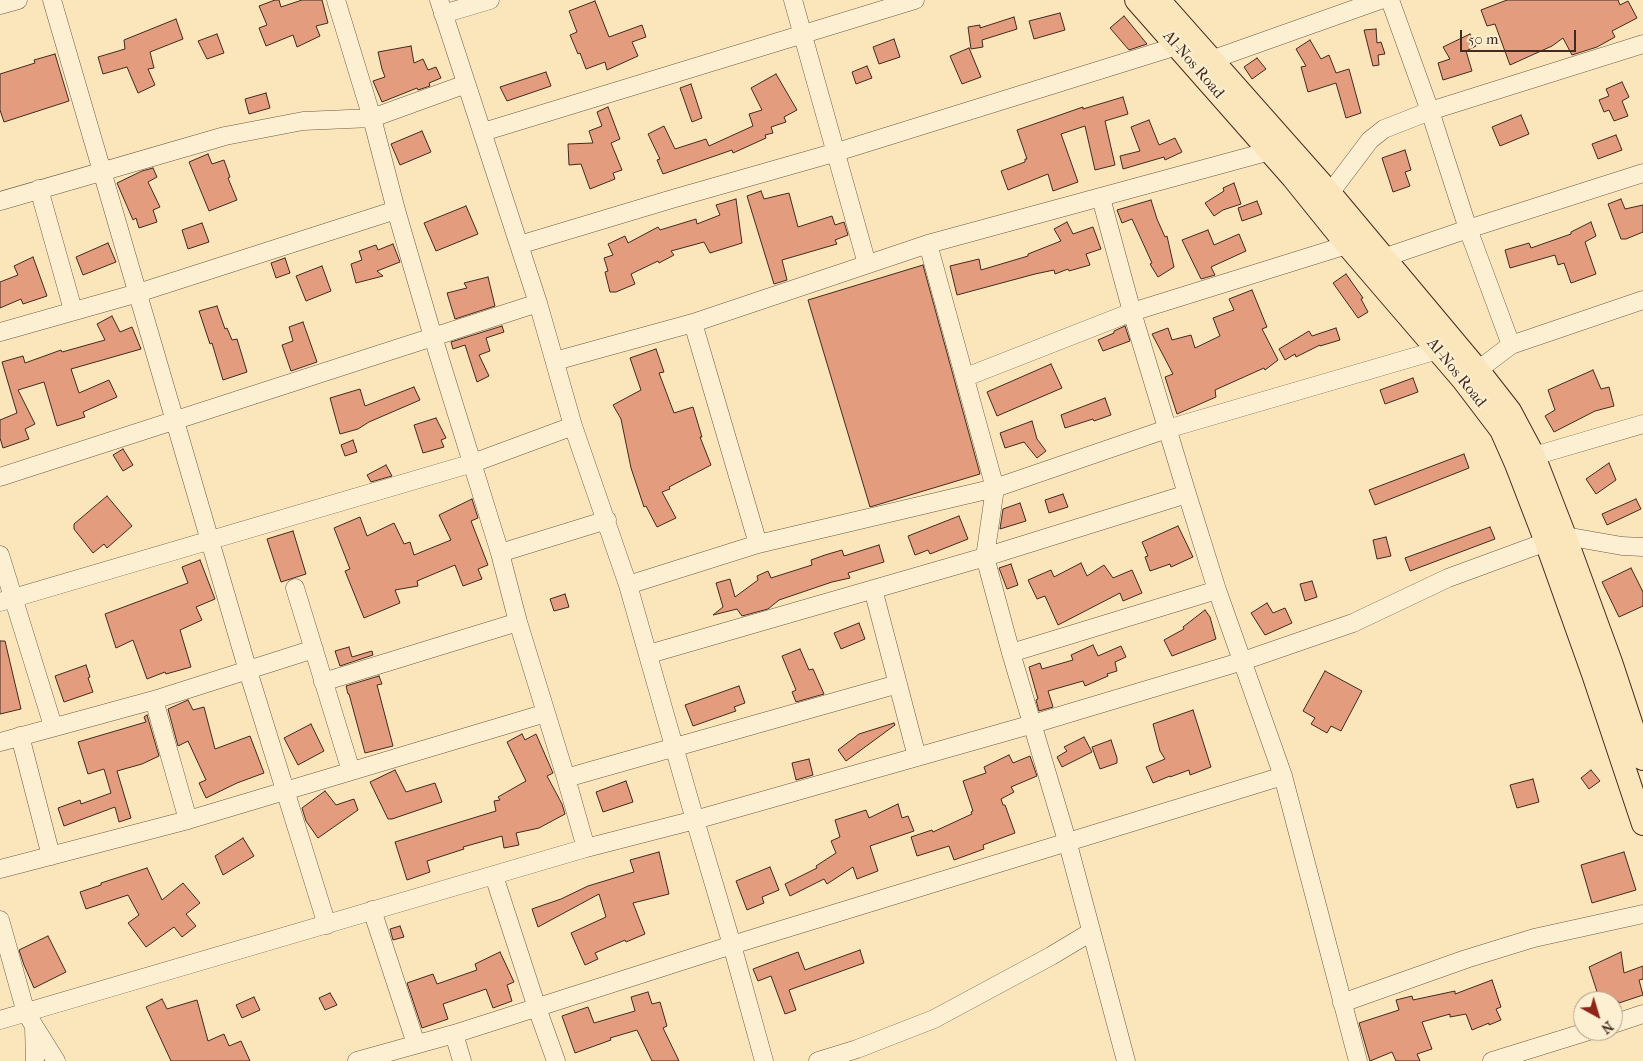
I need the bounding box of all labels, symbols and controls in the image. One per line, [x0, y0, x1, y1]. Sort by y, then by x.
scale bar [1463, 20, 1579, 52]
street label: Al-Nos Road [1158, 27, 1228, 103]
text: 50 m [1468, 30, 1498, 48]
street label: Al-Nos Road [1422, 334, 1490, 412]
north arrow [1573, 991, 1623, 1041]
text: N [1598, 1017, 1617, 1037]

